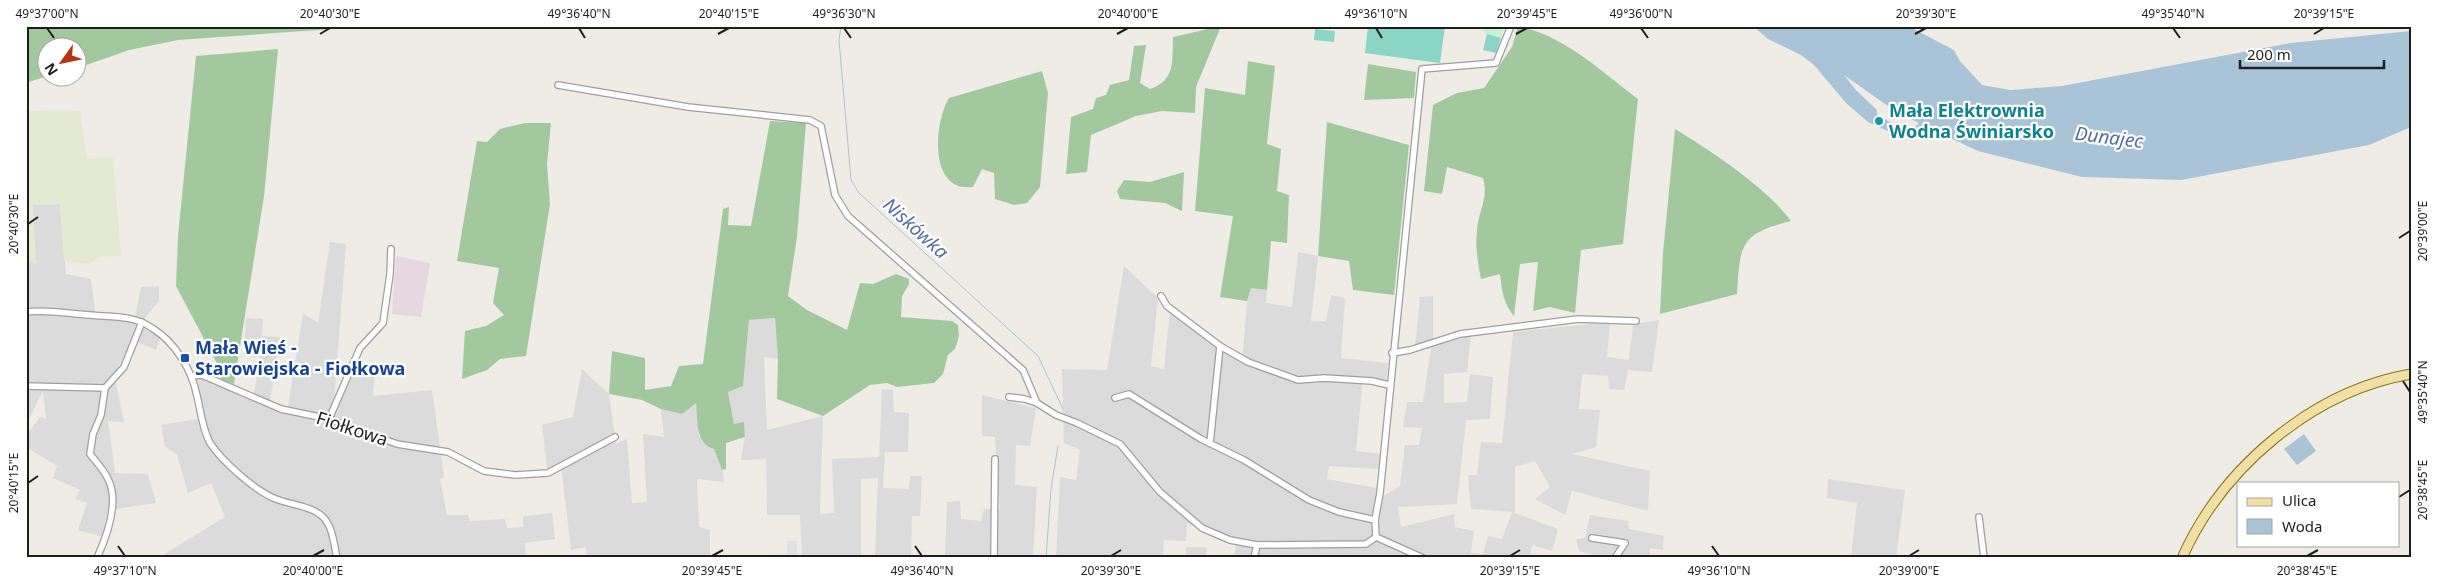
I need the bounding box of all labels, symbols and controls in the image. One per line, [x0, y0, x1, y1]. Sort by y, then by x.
text: 49°37'00"N [15, 5, 79, 22]
text: 20°40'30"E [300, 5, 360, 22]
text: 49°36'40"N [547, 5, 611, 22]
text: 20°40'15"E [699, 5, 759, 22]
text: 49°36'30"N [812, 5, 876, 22]
text: 20°40'00"E [1098, 5, 1158, 22]
text: 49°36'10"N [1344, 5, 1408, 22]
text: 20°39'45"E [1497, 5, 1557, 22]
text: 49°36'00"N [1609, 5, 1673, 22]
text: 20°39'30"E [1896, 5, 1956, 22]
text: 49°35'40"N [2141, 5, 2205, 22]
text: 20°39'15"E [2294, 5, 2354, 22]
north arrow [38, 38, 88, 88]
scale bar [2240, 38, 2383, 70]
text: 200 m [2247, 44, 2291, 64]
text: N [40, 59, 62, 79]
place label: Mała Elektrownia Wodna Świniarsko [1889, 98, 2054, 143]
marker: Mała Elektrownia Wodna Świniarsko [1873, 115, 1885, 127]
water label: Dunajec [2073, 120, 2145, 154]
water label: Niskówka [878, 192, 955, 265]
text: 20°40'30"E [5, 194, 22, 254]
text: 20°39'00"E [2414, 201, 2431, 261]
place label: Mała Wieś - Starowiejska - Fiołkowa [195, 335, 405, 380]
marker: Mała Wieś - Starowiejska - Fiołkowa [179, 352, 191, 364]
text: 49°35'40"N [2414, 360, 2431, 424]
street label: Fiołkowa [313, 405, 391, 451]
text: 20°40'15"E [5, 453, 22, 513]
text: 20°38'45"E [2414, 460, 2431, 520]
legend [2237, 482, 2400, 546]
text: Ulica [2282, 490, 2316, 510]
text: Woda [2282, 516, 2322, 536]
text: 49°37'10"N [93, 562, 157, 579]
text: 20°40'00"E [283, 562, 343, 579]
text: 20°39'45"E [682, 562, 742, 579]
text: 49°36'40"N [890, 562, 954, 579]
text: 20°39'30"E [1081, 562, 1141, 579]
text: 20°39'15"E [1480, 562, 1540, 579]
text: 49°36'10"N [1687, 562, 1751, 579]
text: 20°39'00"E [1879, 562, 1939, 579]
text: 20°38'45"E [2277, 562, 2337, 579]

